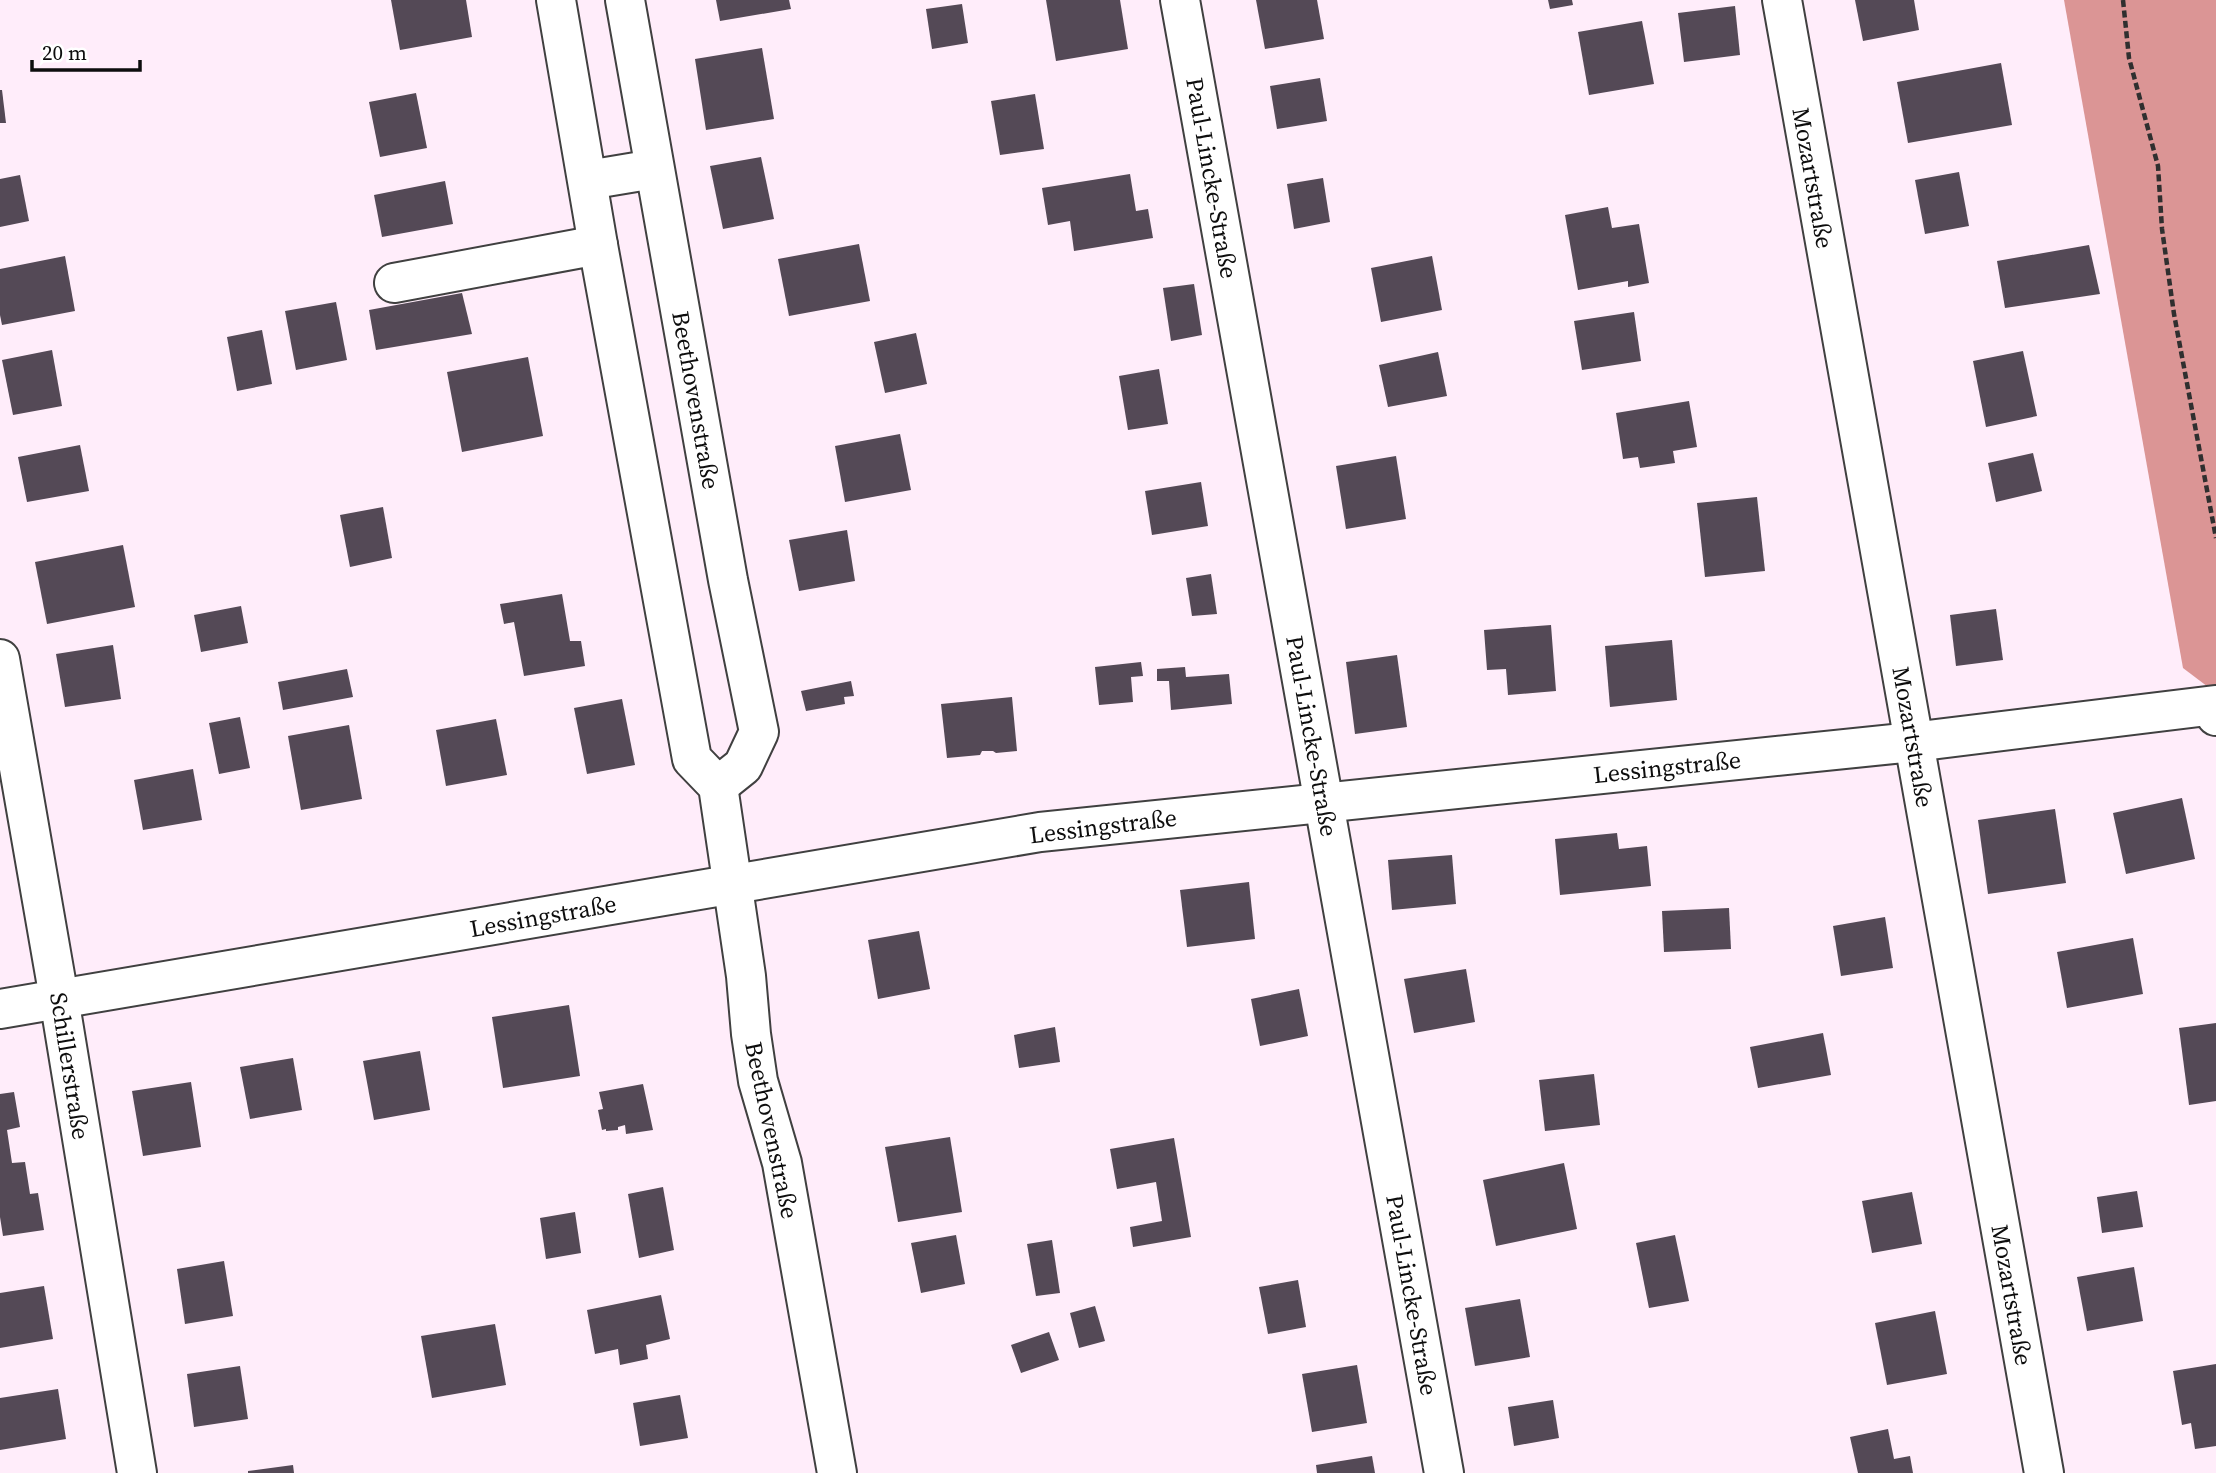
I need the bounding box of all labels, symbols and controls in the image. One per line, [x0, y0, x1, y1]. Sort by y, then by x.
scale bar [32, 28, 140, 72]
text: 20 m [42, 38, 87, 67]
street label: Paul-Lincke-Straße [1178, 75, 1246, 281]
street label: Mozartstraße [1784, 105, 1842, 251]
street label: Beethovenstraße [664, 308, 728, 492]
street label: Paul-Lincke-Straße [1278, 633, 1346, 839]
street label: Mozartstraße [1884, 664, 1942, 810]
street label: Lessingstraße [1592, 743, 1742, 791]
street label: Lessingstraße [1027, 801, 1179, 851]
street label: Lessingstraße [467, 887, 619, 945]
street label: Schillerstraße [42, 990, 98, 1142]
street label: Beethovenstraße [737, 1038, 807, 1222]
street label: Paul-Lincke-Straße [1378, 1192, 1446, 1398]
street label: Mozartstraße [1983, 1222, 2041, 1368]

